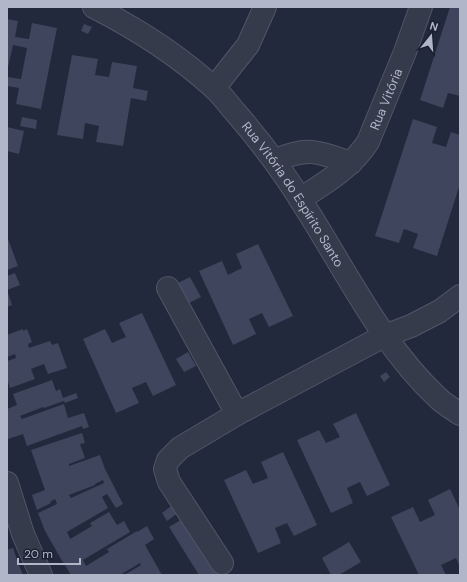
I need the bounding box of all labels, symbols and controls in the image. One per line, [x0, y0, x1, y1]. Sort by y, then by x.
north arrow [411, 16, 451, 56]
text: N [428, 19, 440, 34]
street label: Rua Vitória [366, 66, 406, 133]
street label: Rua Vitória do Espírito Santo [238, 118, 348, 270]
scale bar [18, 540, 80, 566]
text: 20 m [24, 546, 53, 562]

